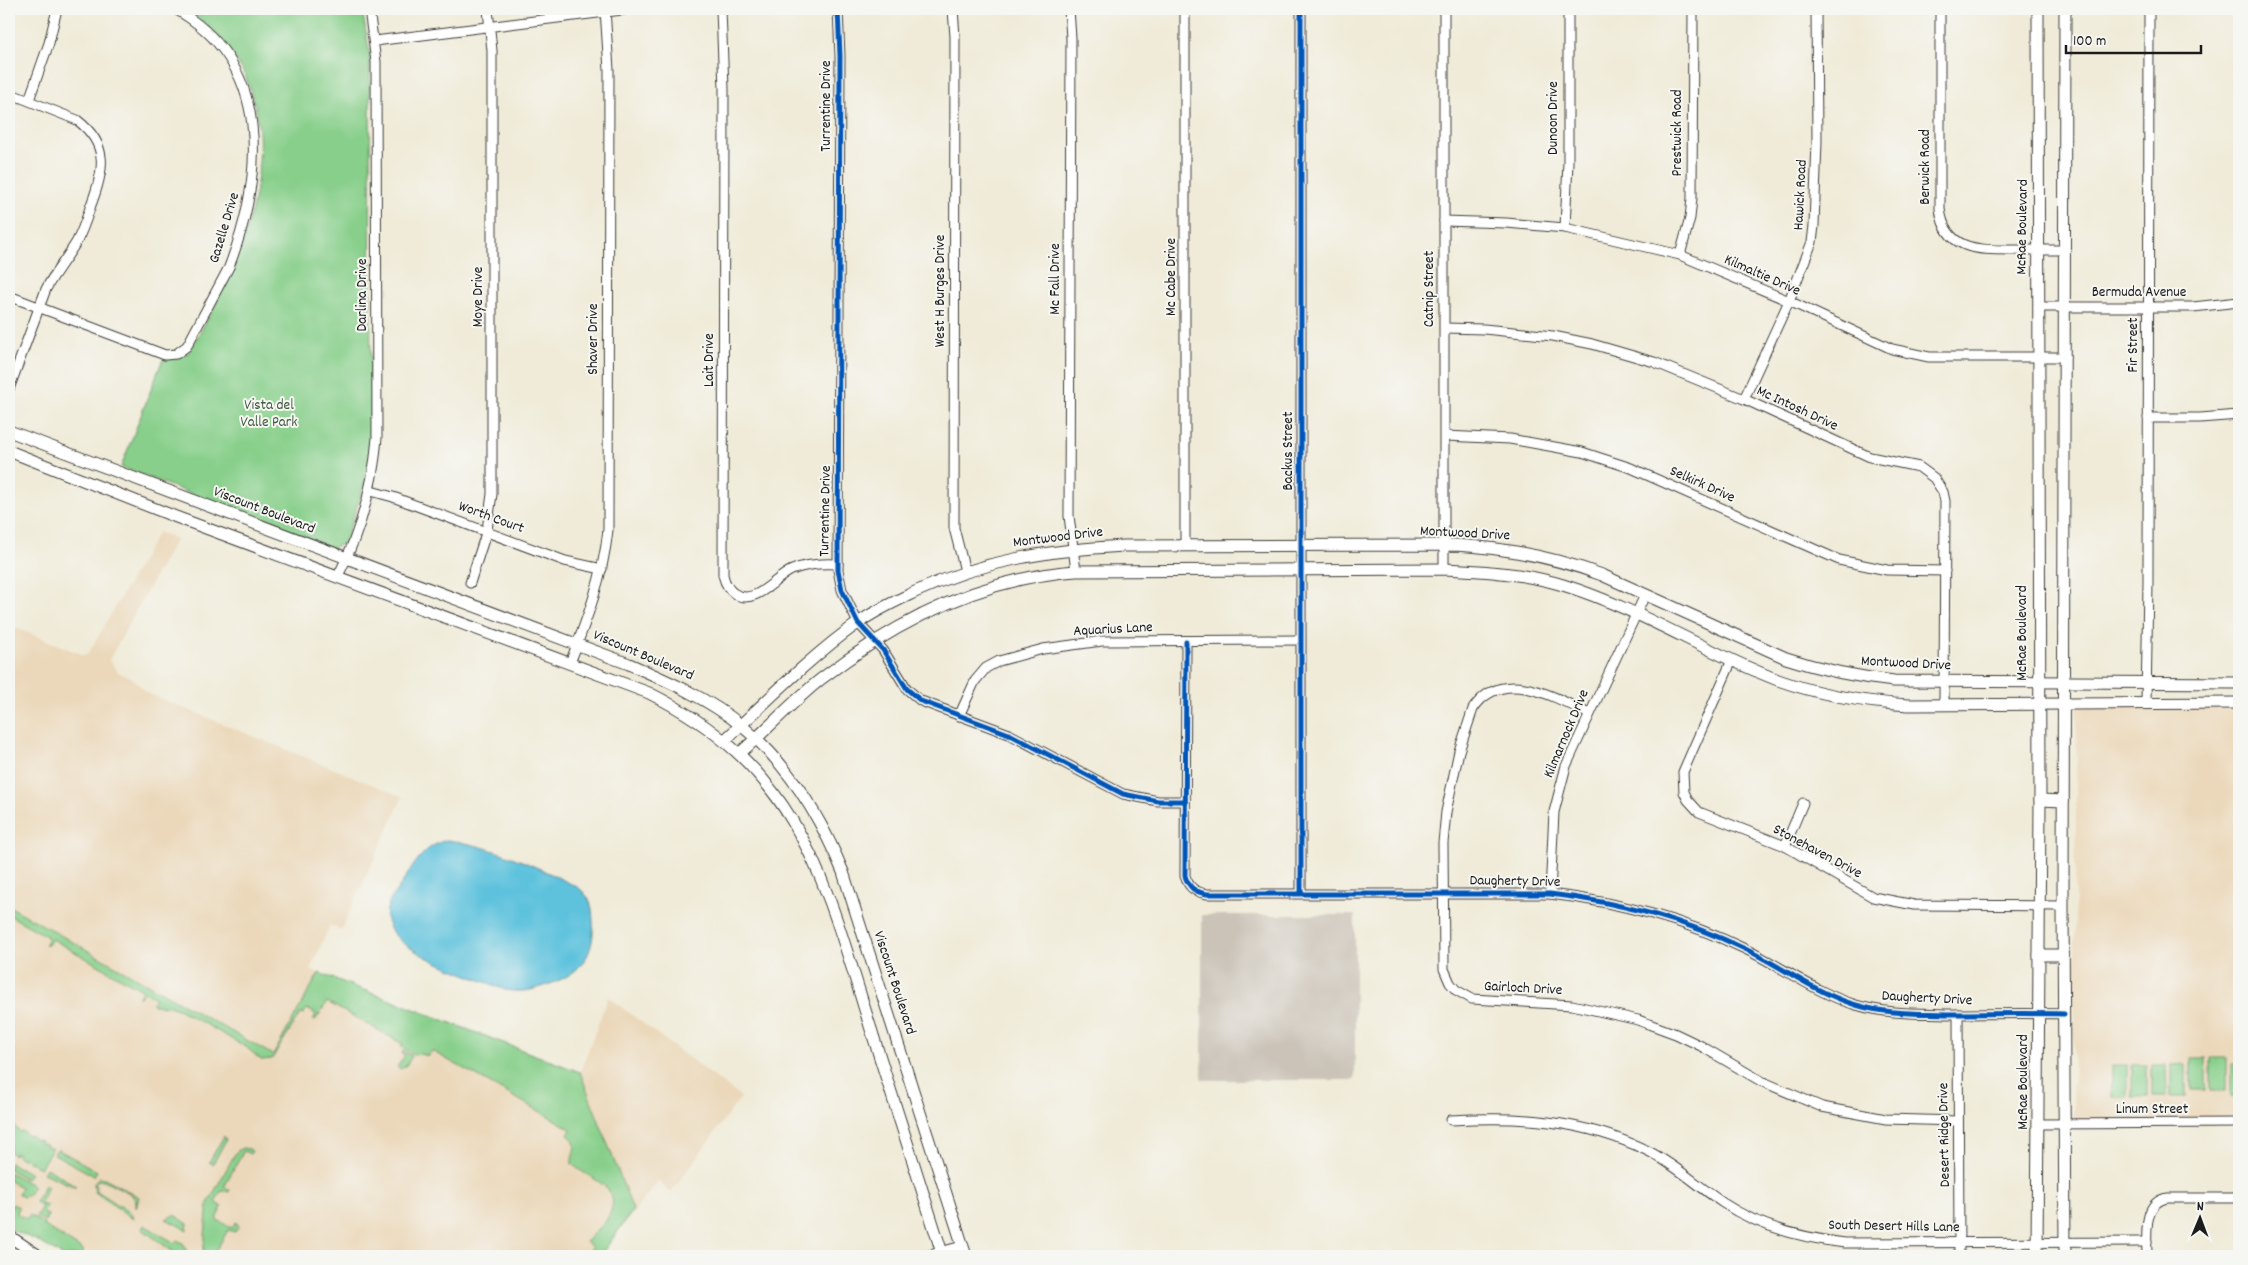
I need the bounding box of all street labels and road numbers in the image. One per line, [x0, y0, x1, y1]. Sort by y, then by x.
street label: Turrentine Drive [816, 60, 838, 152]
street label: Dunoon Drive [1543, 81, 1565, 155]
street label: Prestwick Road [1667, 90, 1689, 176]
street label: Berwick Road [1915, 129, 1937, 205]
street label: Hawick Road [1788, 159, 1814, 231]
street label: McRae Boulevard [2011, 179, 2035, 275]
street label: Gazelle Drive [204, 190, 246, 266]
street label: West H Burges Drive [930, 234, 952, 347]
street label: Mc Cabe Drive [1161, 238, 1183, 316]
street label: Mc Fall Drive [1045, 243, 1067, 315]
street label: Kilmaltie Drive [1720, 249, 1804, 303]
street label: Catnip Street [1419, 250, 1441, 327]
street label: Darlina Drive [352, 258, 374, 331]
street label: Moye Drive [468, 266, 490, 327]
street label: Bermuda Avenue [2092, 282, 2187, 304]
street label: Shaver Drive [583, 303, 605, 375]
street label: Fir Street [2123, 317, 2145, 372]
street label: Lait Drive [699, 333, 721, 387]
street label: Mc Intosh Drive [1753, 381, 1842, 438]
street label: Backus Street [1278, 411, 1300, 491]
street label: Selkirk Drive [1666, 461, 1739, 509]
street label: Turrentine Drive [814, 465, 838, 557]
street label: Viscount Boulevard [210, 481, 318, 541]
street label: Worth Court [455, 496, 527, 540]
street label: Montwood Drive [1419, 521, 1511, 547]
street label: Montwood Drive [1012, 522, 1105, 554]
street label: McRae Boulevard [2012, 585, 2034, 681]
street label: Aquarius Lane [1073, 617, 1154, 643]
street label: Viscount Boulevard [589, 625, 697, 687]
street label: Montwood Drive [1860, 651, 1952, 677]
street label: Kilmarnock Drive [1538, 686, 1596, 782]
street label: Stonehaven Drive [1768, 819, 1866, 885]
street label: Daugherty Drive [1469, 870, 1561, 894]
street label: Viscount Boulevard [867, 928, 921, 1038]
street label: Gairloch Drive [1483, 976, 1563, 1002]
street label: Daugherty Drive [1881, 986, 1973, 1012]
street label: McRae Boulevard [2013, 1034, 2035, 1130]
street label: Desert Ridge Drive [1933, 1082, 1957, 1187]
street label: Linum Street [2116, 1099, 2189, 1121]
street label: South Desert Hills Lane [1828, 1215, 1960, 1239]

